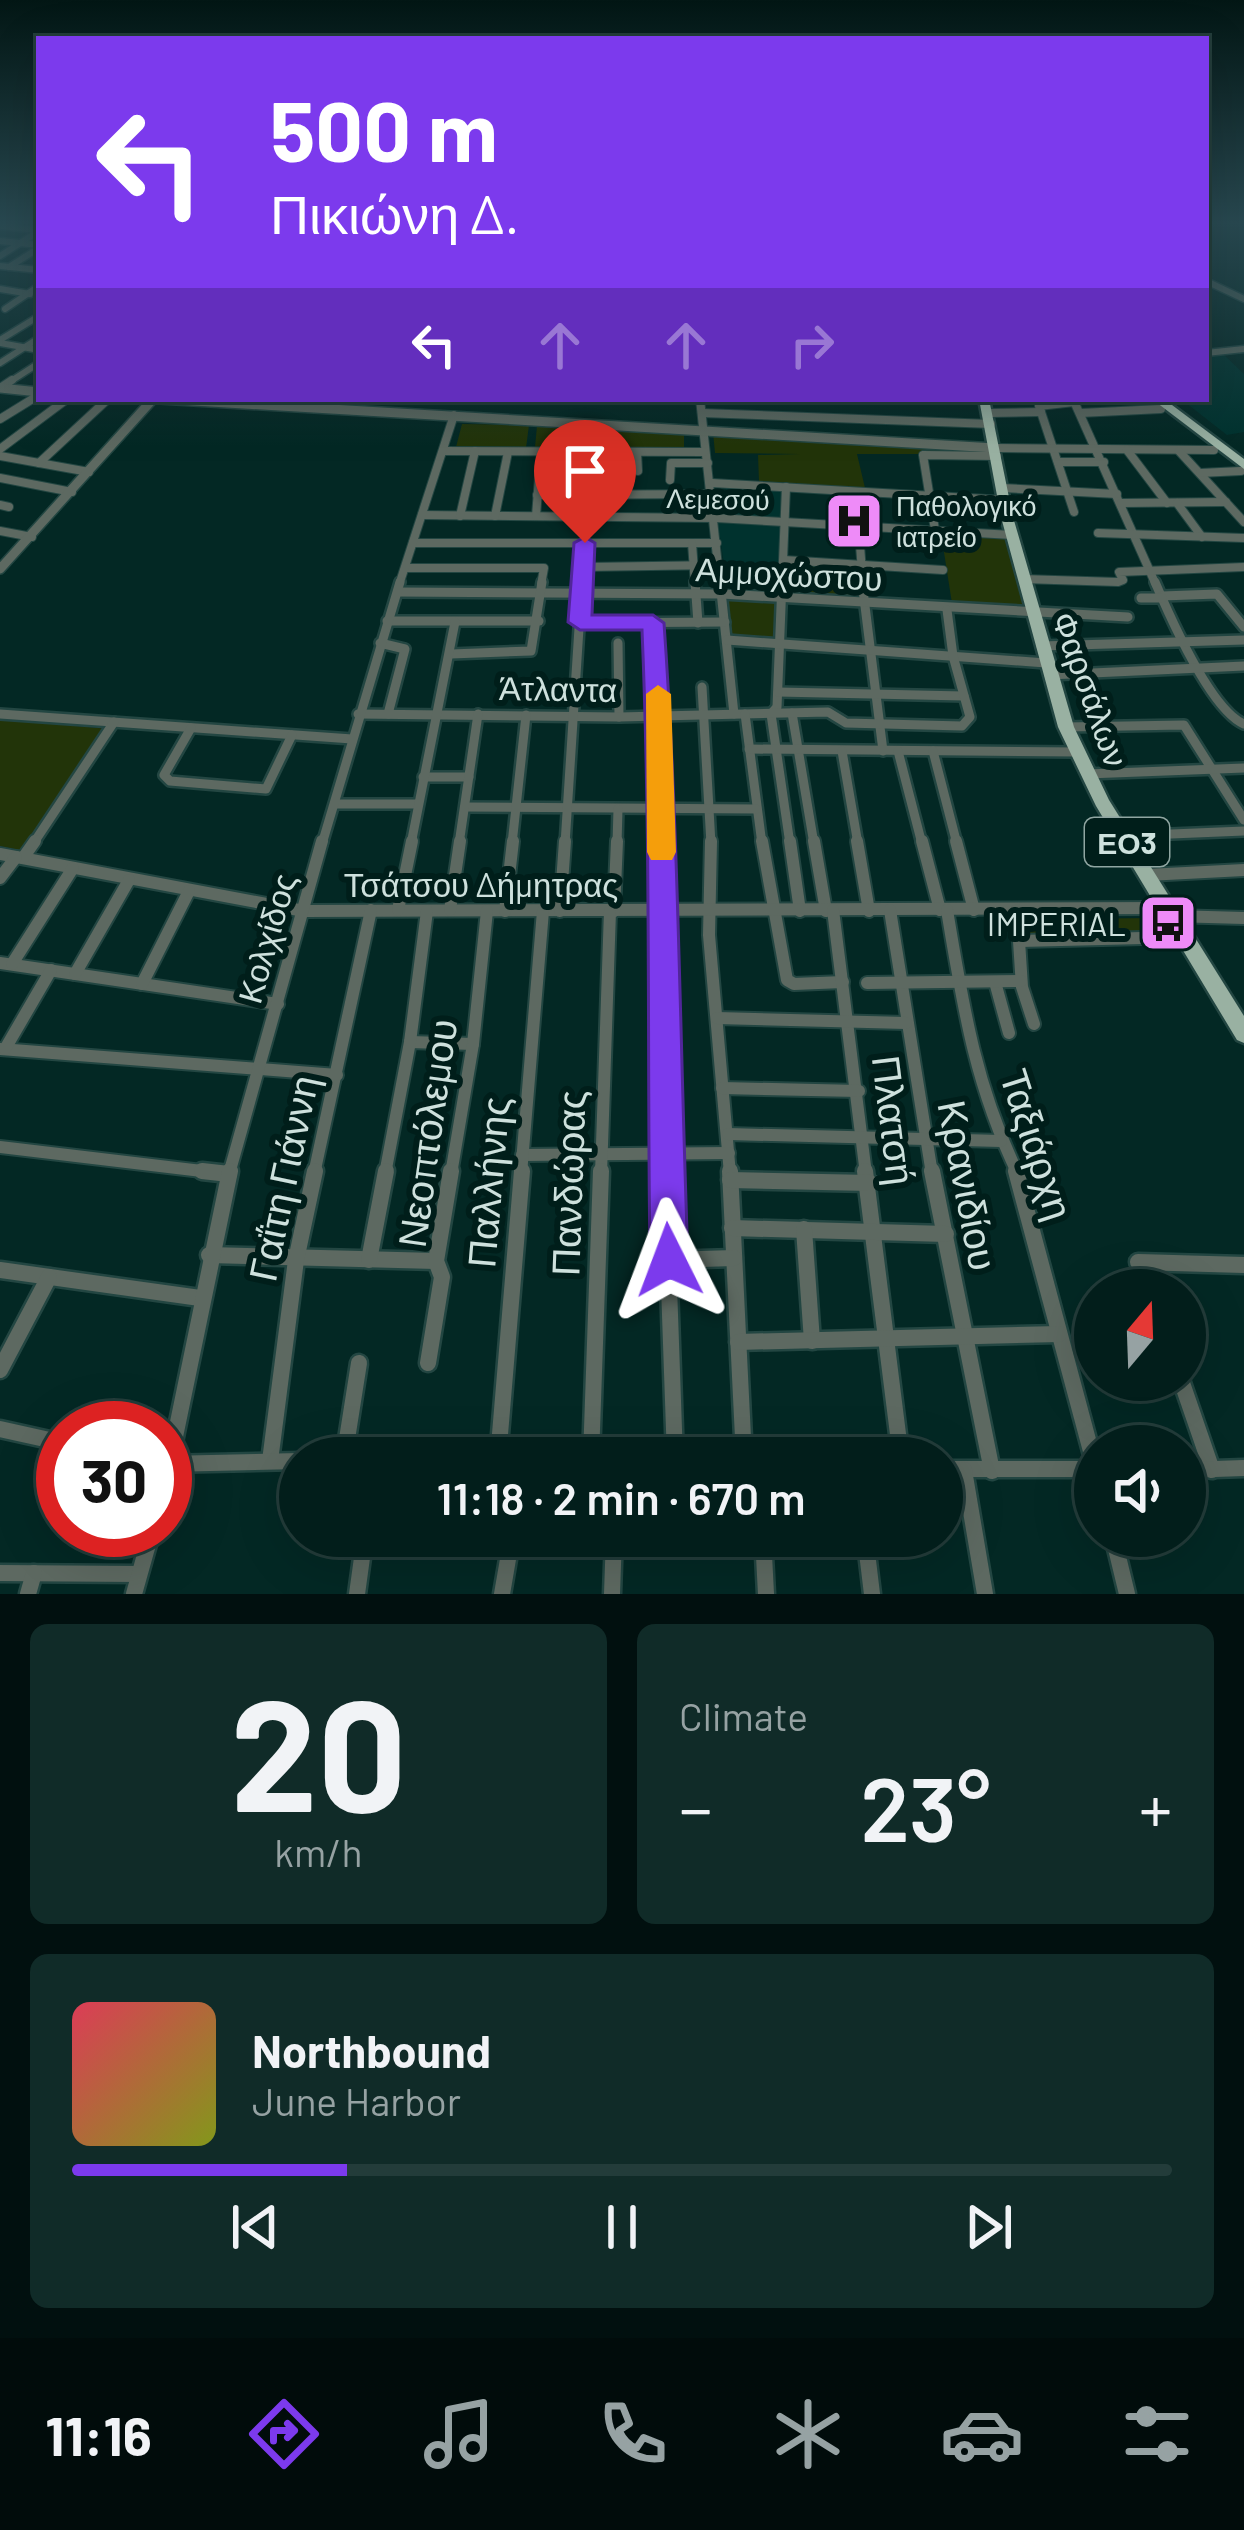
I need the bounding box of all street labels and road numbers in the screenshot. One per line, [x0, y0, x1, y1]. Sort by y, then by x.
street label: Λεμεσού [666, 481, 770, 516]
street label: Αμμοχώστου [695, 548, 883, 598]
street label: Φαρσάλων [1045, 606, 1137, 772]
street label: Άτλαντα [499, 667, 617, 709]
road number: ΕΟ3 [1085, 818, 1169, 866]
street label: Τσάτσου Δήμητρας [344, 864, 618, 904]
street label: Κολχίδος [228, 869, 304, 1007]
street label: Νεοπτόλεμου [387, 1016, 465, 1250]
street label: Πλατσή [864, 1052, 926, 1188]
street label: Ταξιάρχη [992, 1063, 1084, 1225]
street label: Γαΐτη Γιάννη [237, 1071, 327, 1285]
street label: Πανδώρας [540, 1089, 594, 1277]
street label: Παλλήνης [456, 1095, 518, 1269]
street label: Κρανιδίου [929, 1096, 1009, 1274]

